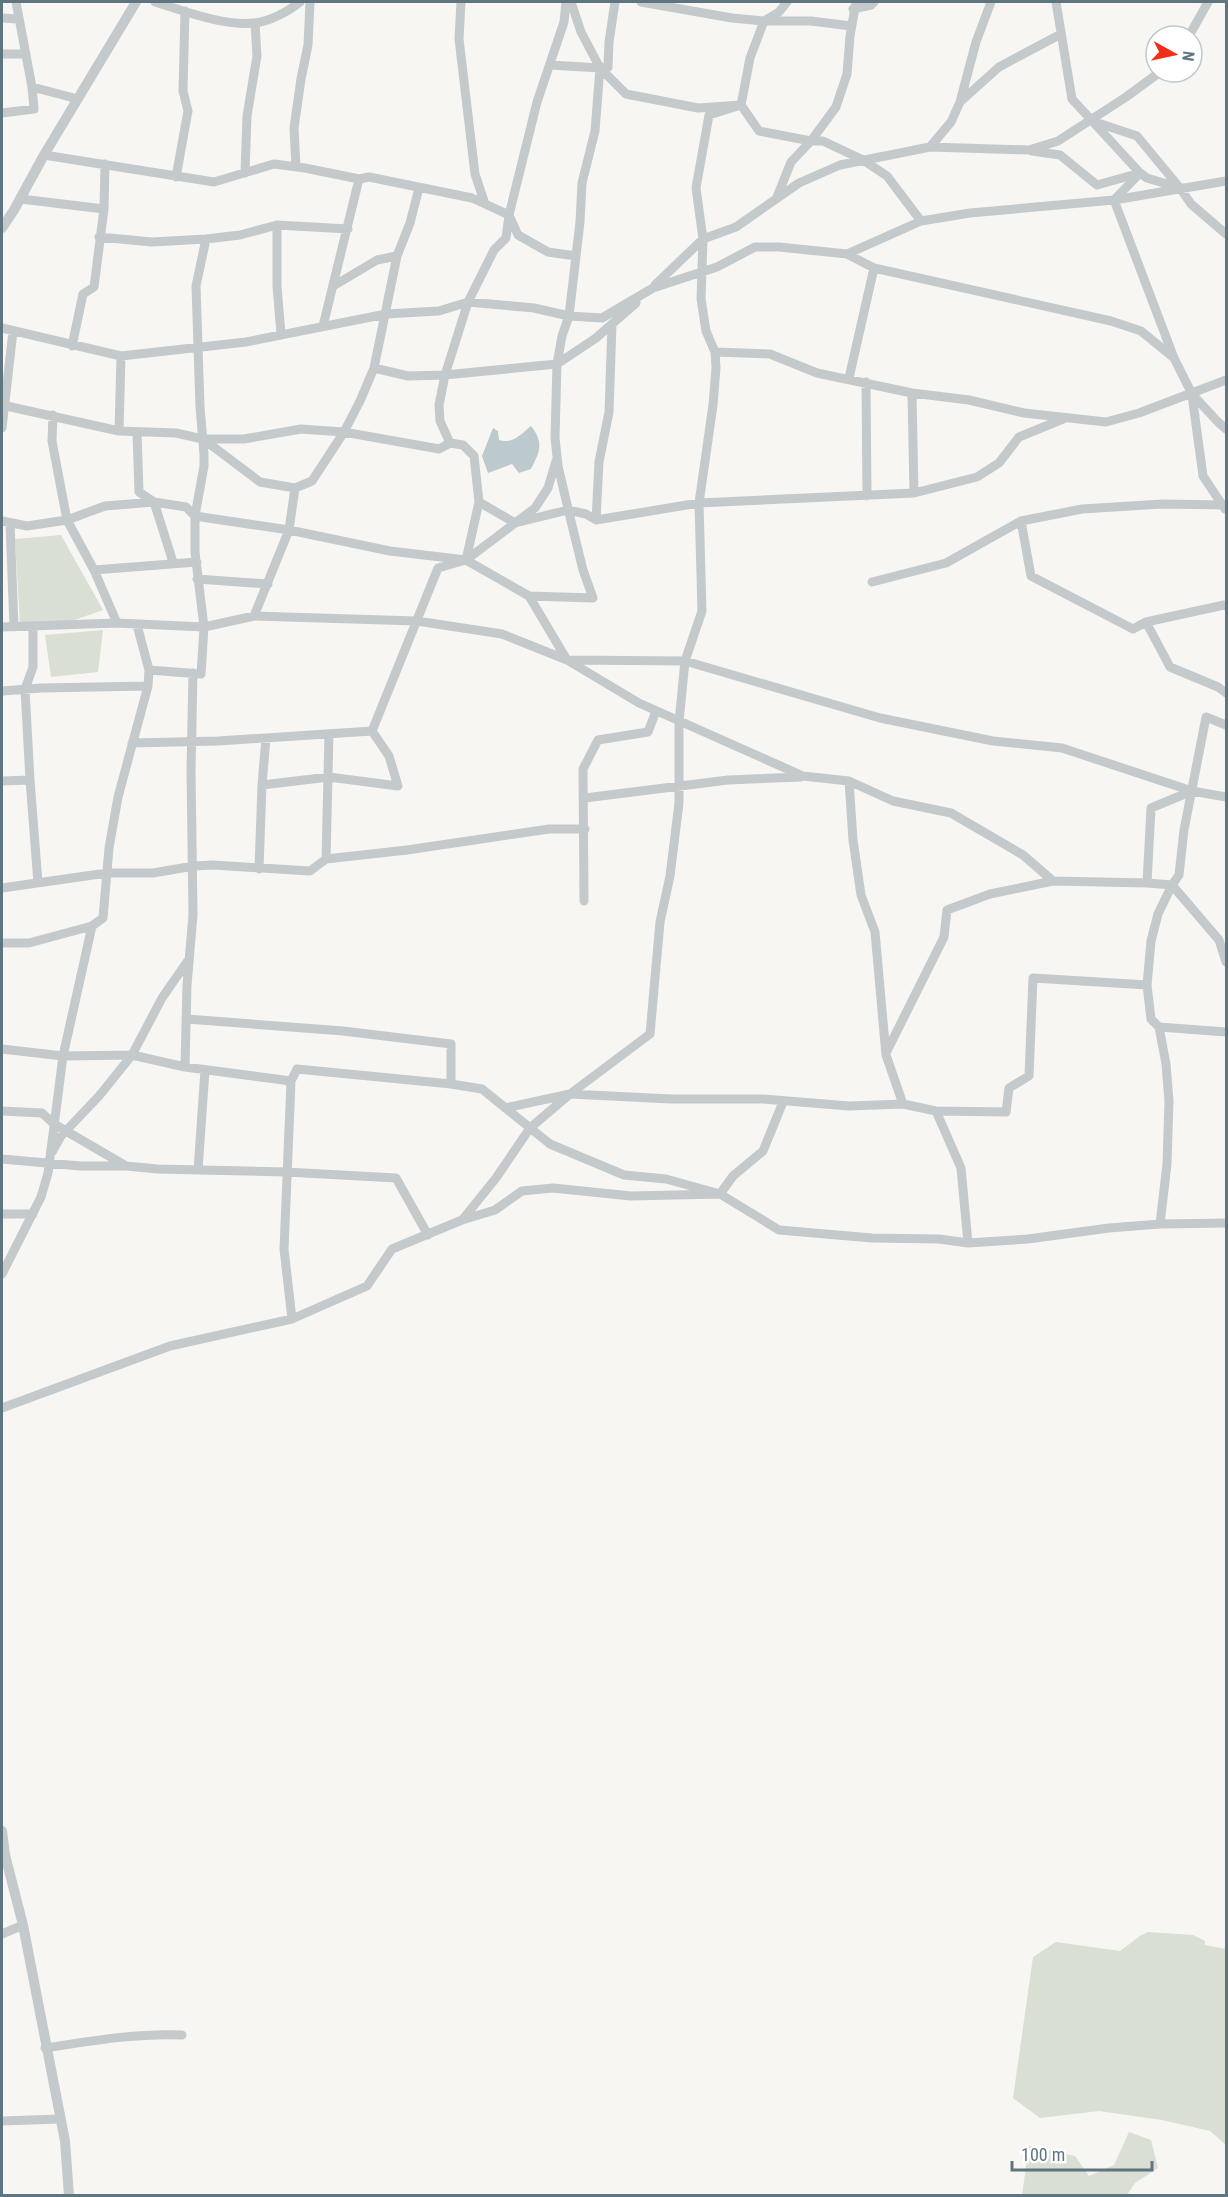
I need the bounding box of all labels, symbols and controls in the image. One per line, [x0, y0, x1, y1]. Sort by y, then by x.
north arrow [1144, 24, 1204, 84]
text: N [1178, 50, 1198, 62]
scale bar [1012, 2134, 1152, 2172]
text: 100 m [1021, 2144, 1065, 2165]

